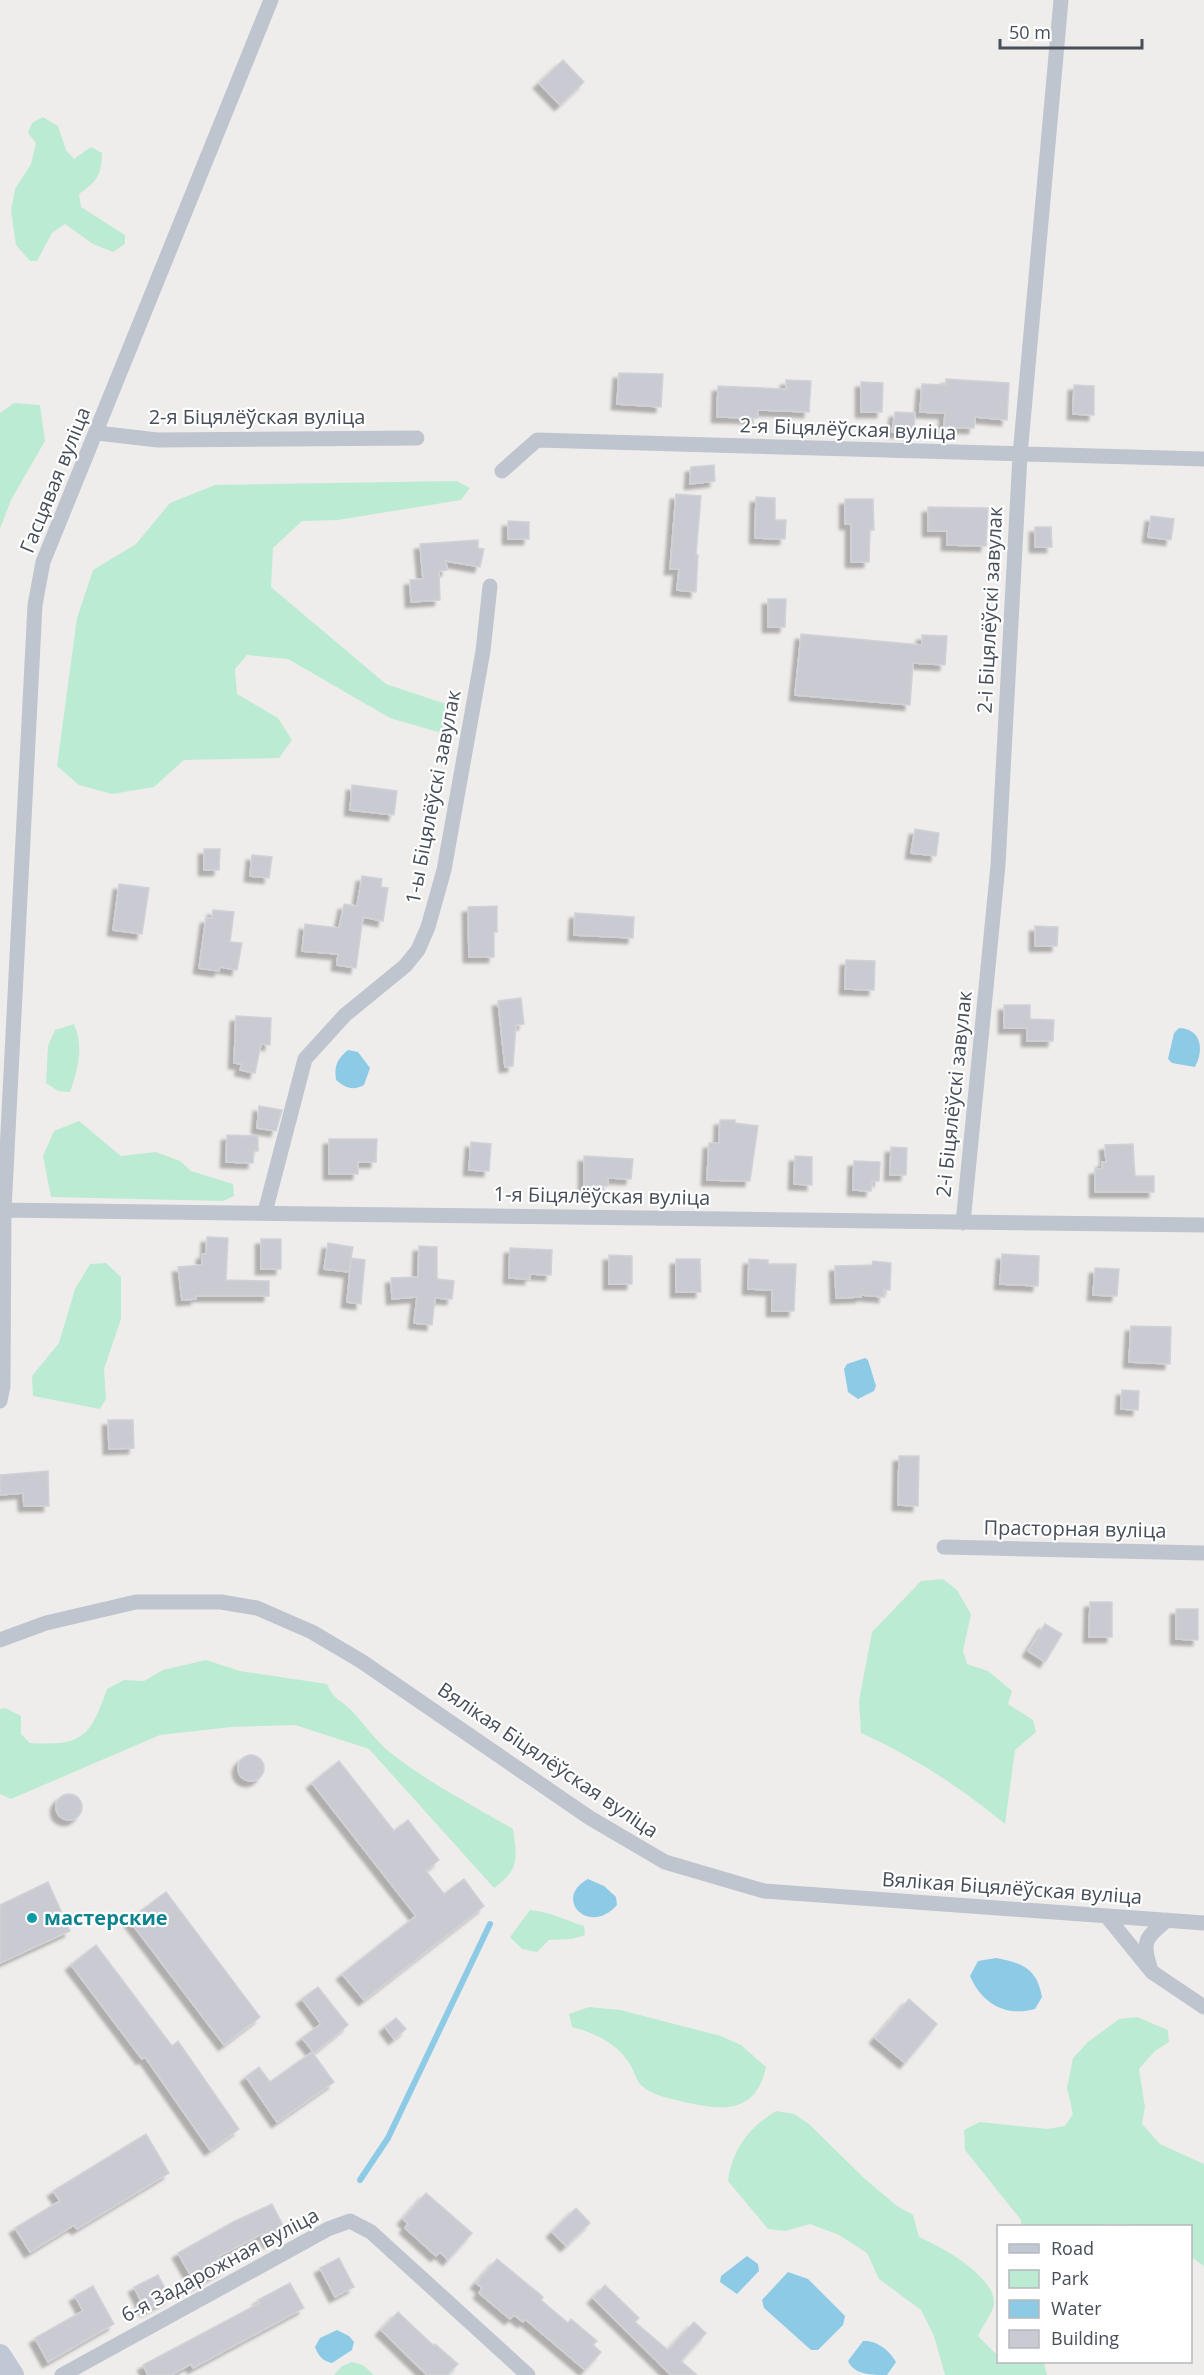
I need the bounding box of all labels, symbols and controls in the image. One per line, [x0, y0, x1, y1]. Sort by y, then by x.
scale bar [1000, 12, 1142, 50]
text: 50 m [1009, 20, 1051, 44]
street label: Гасцявая вуліца [13, 403, 96, 557]
street label: 2-я Біцялёўская вуліца [149, 403, 365, 430]
street label: 2-я Біцялёўская вуліца [739, 411, 957, 446]
street label: 2-і Біцялёўскі завулак [971, 505, 1008, 714]
street label: 1-ы Біцялёўскі завулак [399, 687, 467, 906]
street label: 2-і Біцялёўскі завулак [929, 989, 978, 1198]
street label: 1-я Біцялёўская вуліца [493, 1180, 711, 1211]
street label: Прасторная вуліца [983, 1513, 1167, 1544]
street label: Вялікая Біцялёўская вуліца [433, 1676, 664, 1844]
street label: Вялікая Біцялёўская вуліца [881, 1865, 1143, 1910]
place label: мастерские [44, 1904, 168, 1931]
marker: мастерские [25, 1911, 39, 1925]
street label: 6-я Задарожная вуліца [116, 2201, 323, 2328]
legend [997, 2225, 1192, 2363]
text: Road [1051, 2236, 1094, 2260]
text: Park [1051, 2266, 1089, 2290]
text: Water [1051, 2296, 1102, 2320]
text: Building [1051, 2326, 1119, 2350]

